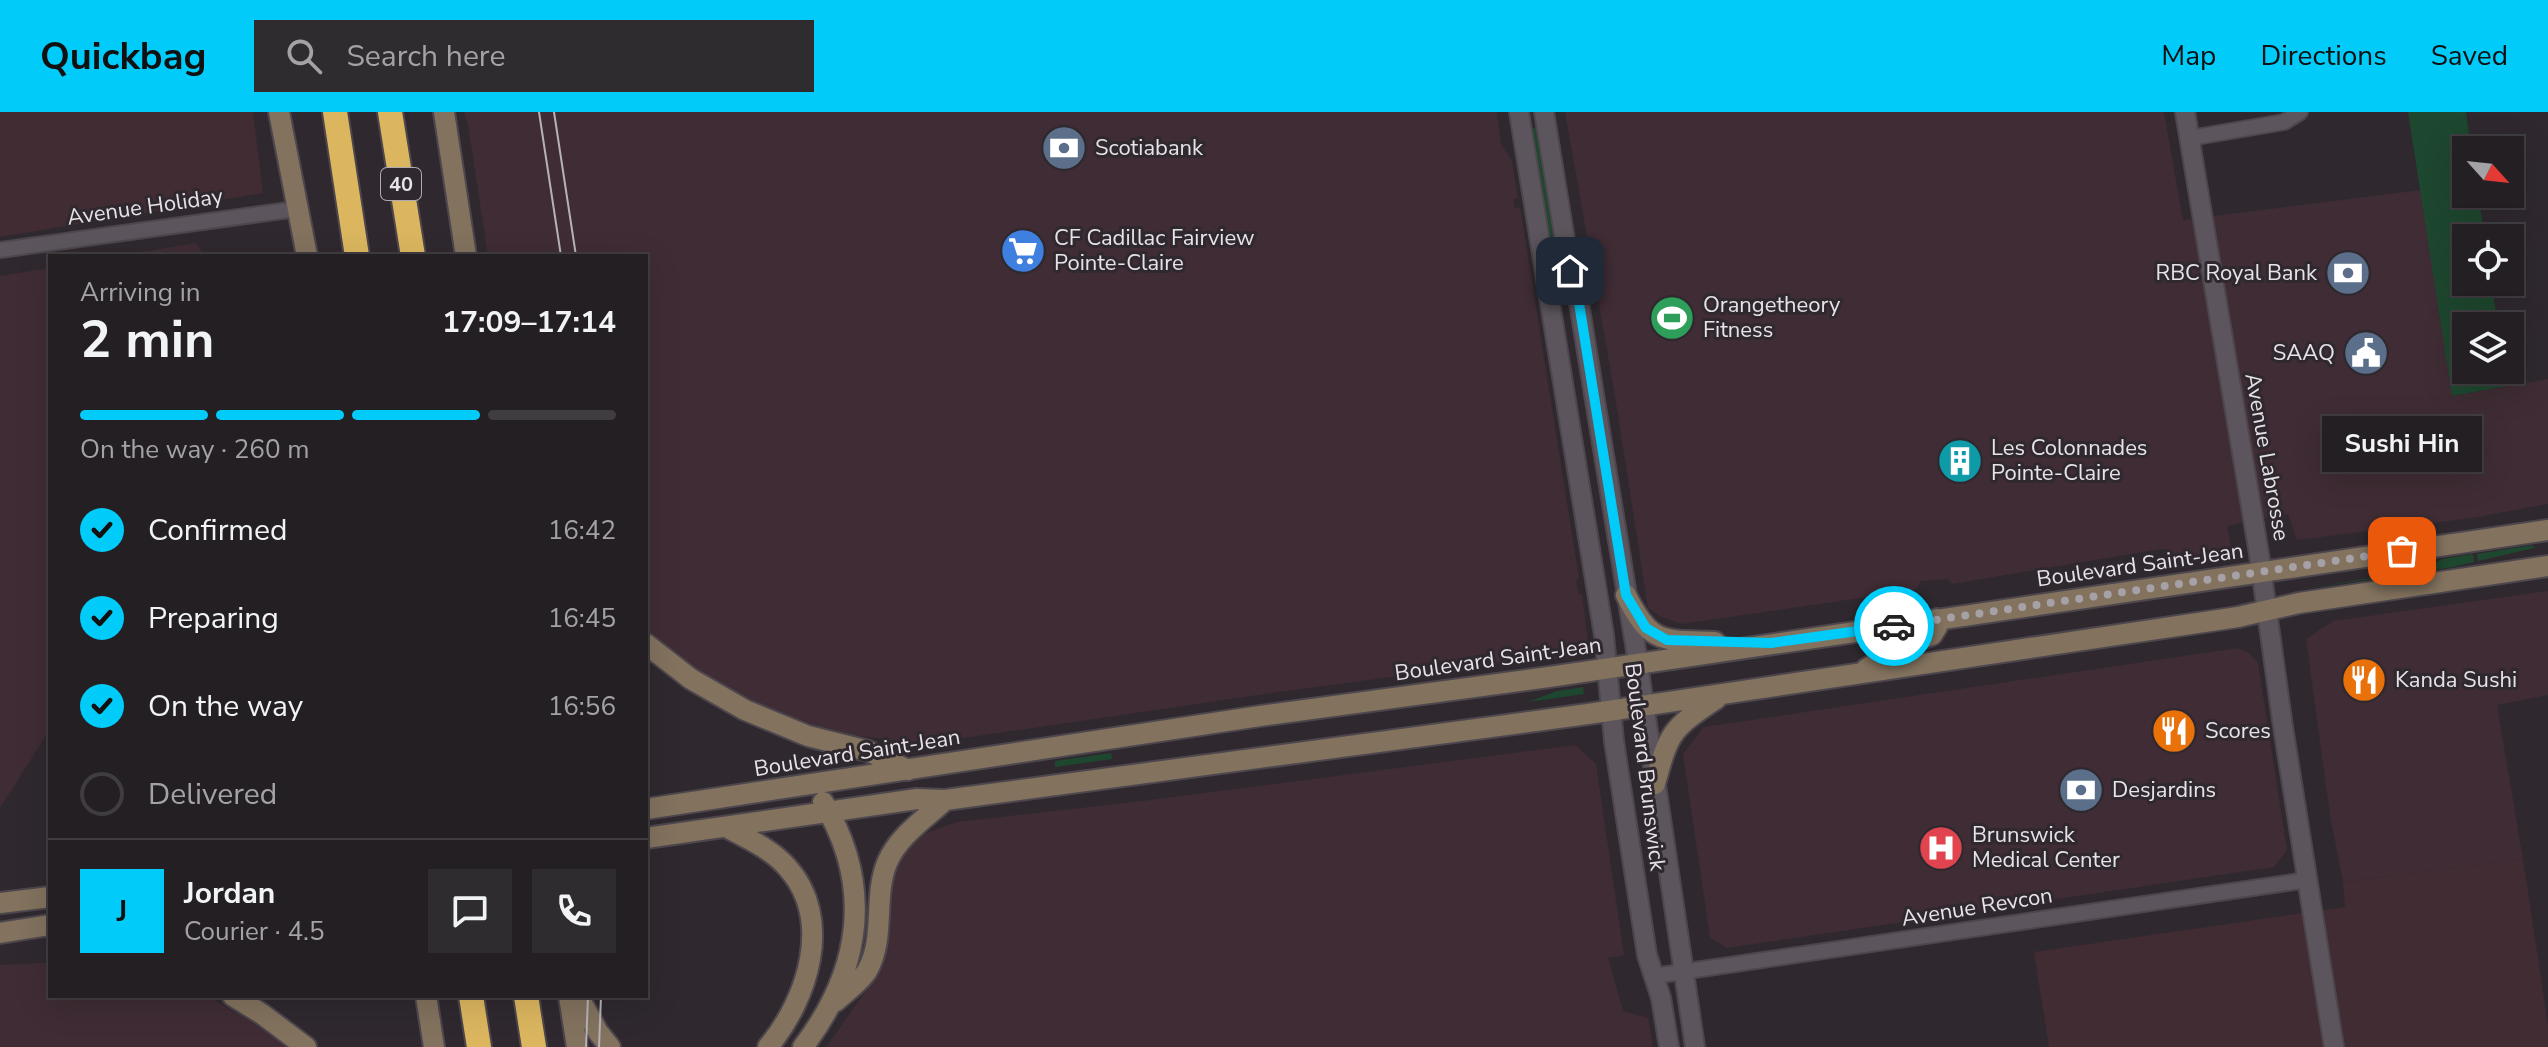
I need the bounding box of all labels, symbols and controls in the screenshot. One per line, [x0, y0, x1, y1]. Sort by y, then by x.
search box [254, 20, 814, 92]
text: Quickbag [40, 31, 206, 82]
icon: search [282, 34, 326, 78]
text: Search here [346, 36, 505, 77]
text: Map [2161, 37, 2216, 75]
text: Directions [2260, 37, 2387, 75]
text: Saved [2431, 37, 2508, 75]
bank icon: Scotiabank [1040, 124, 1088, 172]
place label: Scotiabank [1095, 133, 1204, 163]
north arrow [2452, 136, 2524, 208]
map controls [2452, 136, 2524, 384]
road number: 40 [381, 168, 421, 200]
street label: Avenue Holiday [65, 181, 225, 233]
place label: CF Cadillac Fairview Pointe-Claire [1054, 223, 1255, 278]
button: locate [2452, 224, 2524, 296]
supermarket icon: CF Cadillac Fairview Pointe-Claire [999, 227, 1047, 275]
pin [1536, 237, 1604, 305]
icon: home [1548, 249, 1592, 293]
bank icon: RBC Royal Bank [2324, 249, 2372, 297]
place label: RBC Royal Bank [2155, 258, 2318, 288]
text: Arriving in [80, 275, 201, 310]
place label: Orangetheory Fitness [1703, 290, 1841, 345]
sports icon: Orangetheory Fitness [1648, 294, 1696, 342]
text: 17:09–17:14 [442, 302, 616, 343]
text: 2 min [80, 304, 215, 375]
button: layers [2452, 312, 2524, 384]
public building icon: SAAQ [2342, 329, 2390, 377]
place label: SAAQ [2273, 338, 2335, 368]
street label: Avenue Labrosse [2237, 371, 2297, 543]
callout: Sushi Hin [2322, 415, 2482, 471]
text: Sushi Hin [2345, 426, 2459, 461]
text: On the way · 260 m [80, 432, 309, 467]
place label: Les Colonnades Pointe-Claire [1991, 433, 2147, 488]
building icon: Les Colonnades Pointe-Claire [1936, 437, 1984, 485]
icon: check [80, 508, 124, 552]
text: Confirmed [148, 510, 288, 551]
text: 16:42 [548, 513, 616, 548]
pin [2368, 517, 2436, 585]
icon: bag [2380, 529, 2424, 573]
street label: Boulevard Saint-Jean [2035, 536, 2245, 594]
courier [1854, 586, 1934, 666]
icon: check [80, 596, 124, 640]
text: Preparing [148, 598, 279, 639]
text: 16:45 [548, 601, 616, 636]
icon: car [1872, 604, 1916, 648]
street label: Boulevard Saint-Jean [1393, 630, 1603, 688]
restaurant icon: Kanda Sushi [2340, 656, 2388, 704]
street label: Boulevard Brunswick [1617, 661, 1673, 874]
place label: Kanda Sushi [2395, 665, 2517, 695]
icon: check [80, 684, 124, 728]
text: On the way [148, 686, 303, 727]
text: 16:56 [548, 689, 616, 724]
restaurant icon: Scores [2150, 707, 2198, 755]
place label: Scores [2205, 716, 2271, 746]
street label: Boulevard Saint-Jean [752, 722, 962, 784]
bank icon: Desjardins [2057, 766, 2105, 814]
text: Delivered [148, 774, 277, 815]
place label: Desjardins [2112, 775, 2216, 805]
place label: Brunswick Medical Center [1972, 820, 2120, 875]
hospital icon: Brunswick Medical Center [1917, 824, 1965, 872]
button: chat [428, 869, 512, 953]
button: phone [532, 869, 616, 953]
text: Jordan [184, 873, 275, 914]
street label: Avenue Revcon [1899, 880, 2055, 934]
text: J [117, 891, 127, 932]
text: Courier · 4.5 [184, 914, 325, 949]

